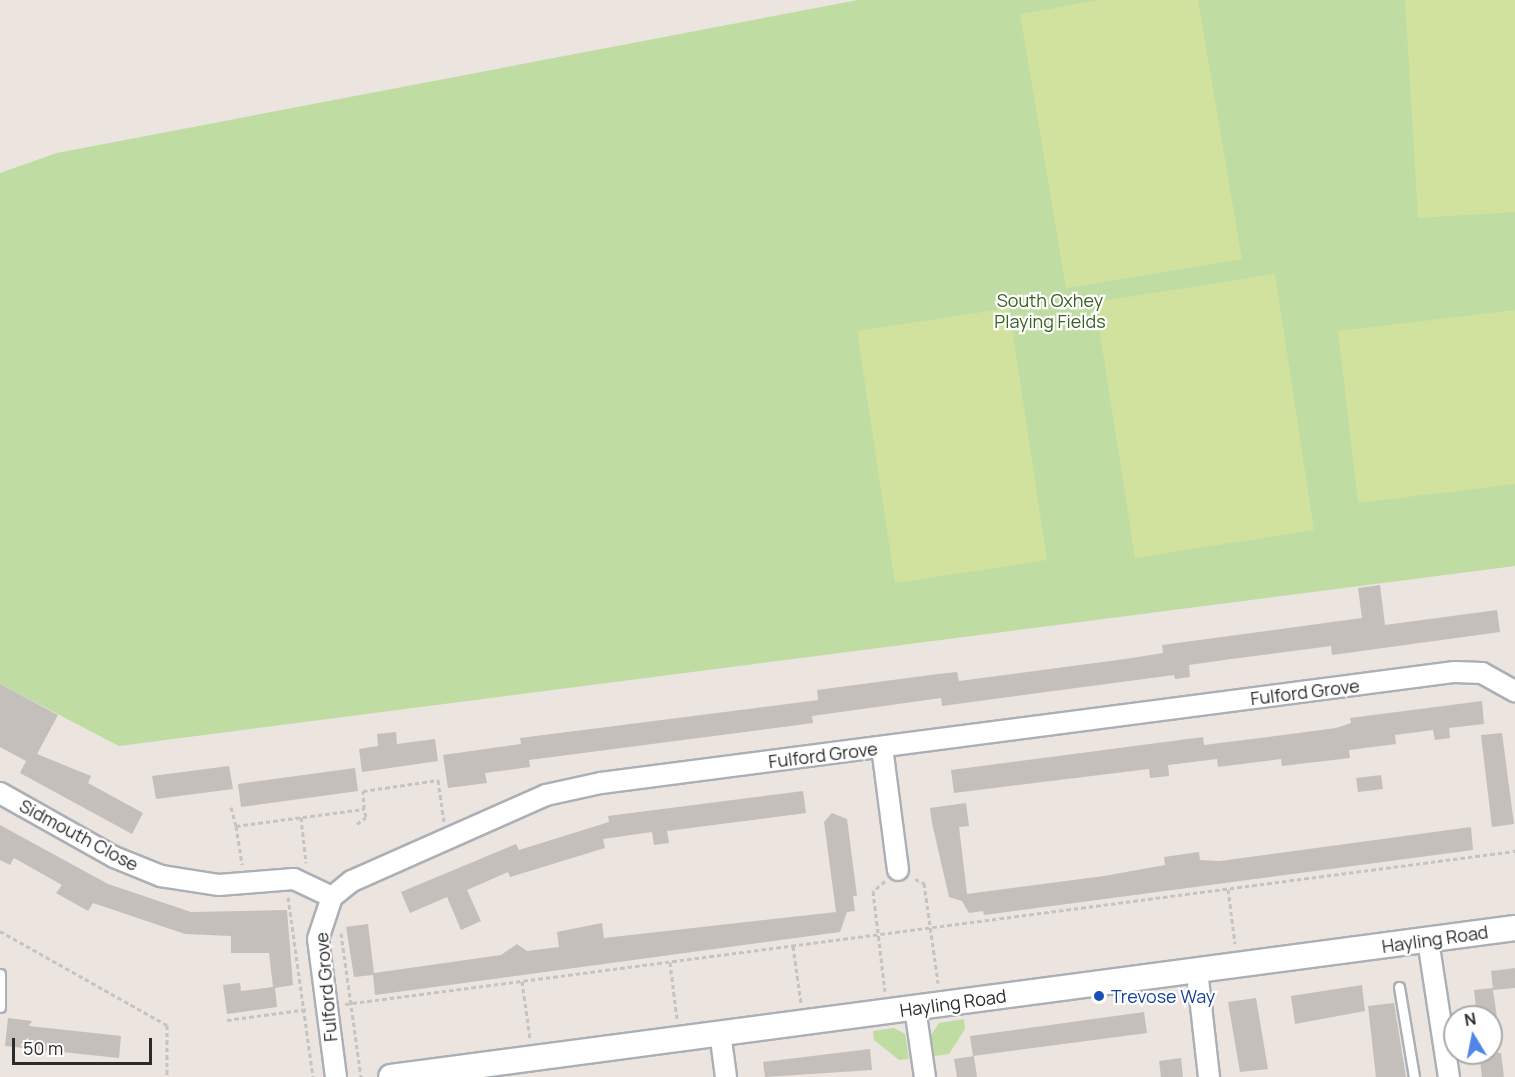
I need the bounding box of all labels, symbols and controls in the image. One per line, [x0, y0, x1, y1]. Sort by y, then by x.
park label: South Oxhey Playing Fields [994, 290, 1106, 332]
street label: Fulford Grove [1249, 675, 1361, 709]
street label: Fulford Grove [767, 738, 879, 772]
street label: Sidmouth Close [16, 795, 142, 875]
street label: Hayling Road [1380, 921, 1490, 957]
street label: Fulford Grove [310, 931, 342, 1043]
street label: Hayling Road [898, 985, 1008, 1021]
place label: Trevose Way [1111, 985, 1215, 1007]
marker: Trevose Way [1092, 989, 1106, 1003]
north arrow [1443, 1005, 1503, 1065]
text: N [1463, 1007, 1478, 1031]
scale bar [15, 1026, 154, 1064]
text: 50 m [23, 1036, 63, 1060]

